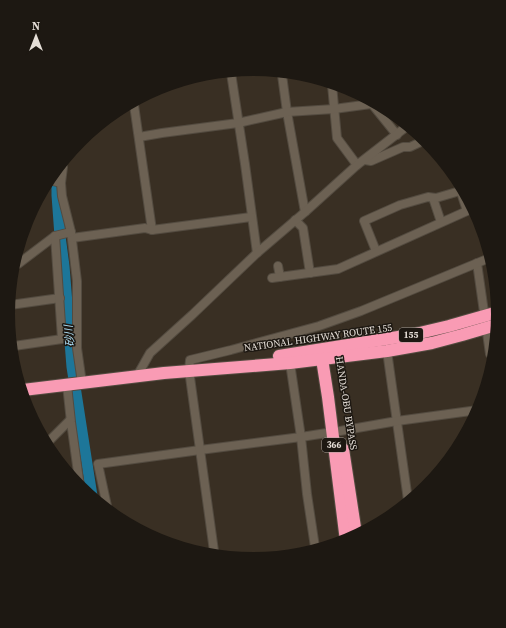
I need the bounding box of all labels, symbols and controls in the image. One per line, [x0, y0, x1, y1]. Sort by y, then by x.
north arrow [16, 16, 56, 56]
text: N [32, 19, 40, 34]
street label: NATIONAL HIGHWAY ROUTE 155 [243, 321, 393, 354]
water label: 砂川 [61, 323, 78, 348]
road number: 155 [399, 328, 423, 342]
street label: HANDA-OBU BYPASS [333, 355, 360, 451]
road number: 366 [322, 438, 346, 452]

